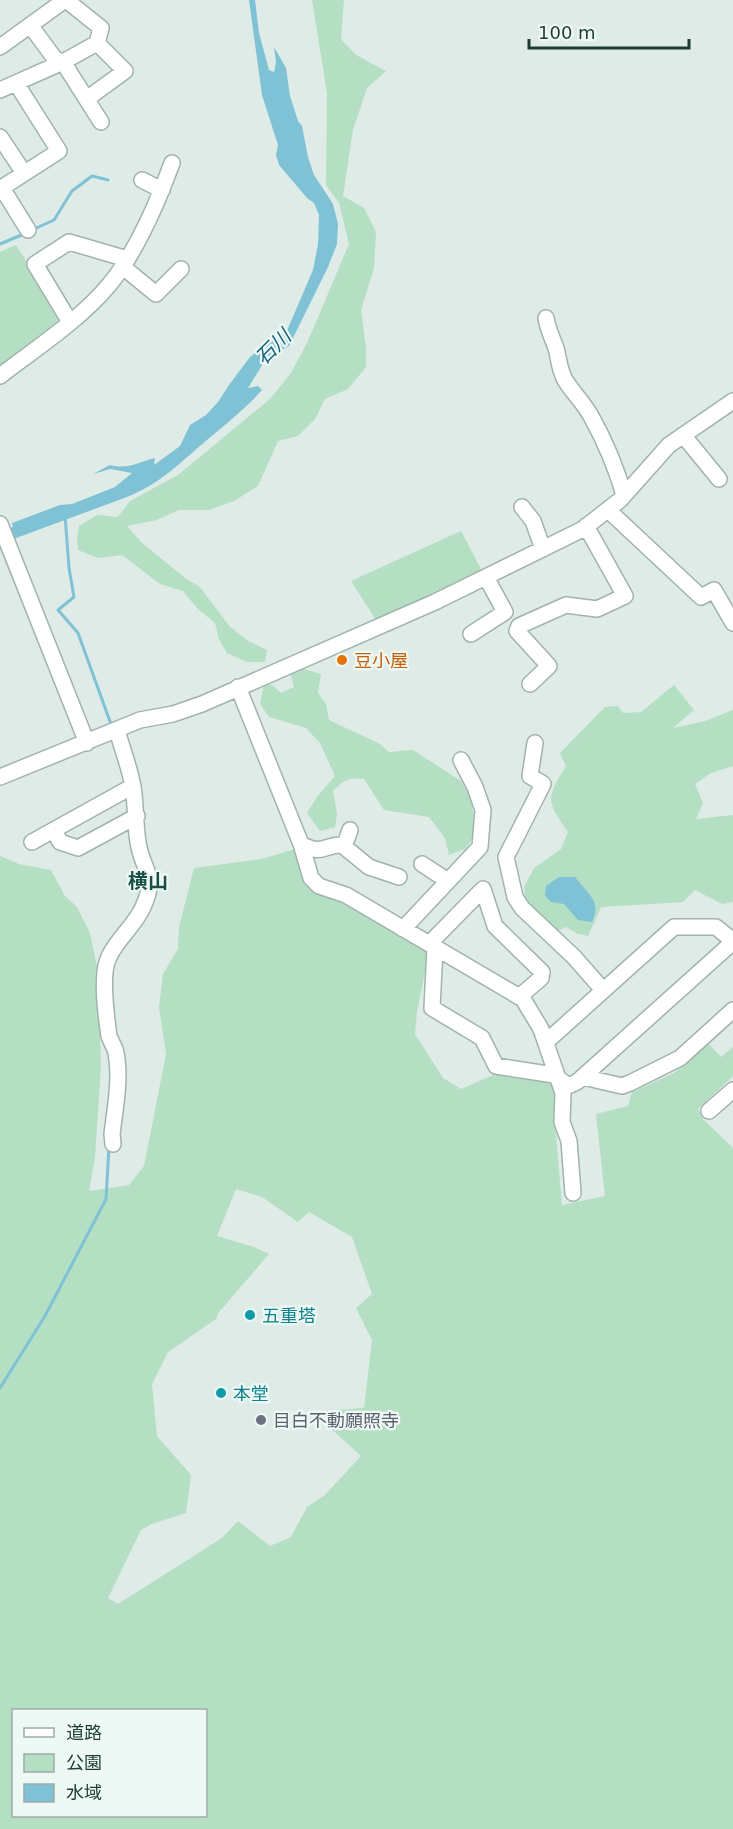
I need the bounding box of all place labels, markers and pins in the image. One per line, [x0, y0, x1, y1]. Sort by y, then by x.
place label: 豆小屋 [354, 650, 408, 671]
marker: 豆小屋 [335, 653, 349, 667]
place label: 五重塔 [262, 1305, 316, 1326]
marker: 五重塔 [243, 1308, 257, 1322]
place label: 本堂 [233, 1383, 269, 1404]
marker: 本堂 [214, 1386, 228, 1400]
place label: 目白不動願照寺 [273, 1410, 399, 1431]
marker: 目白不動願照寺 [254, 1413, 268, 1427]

